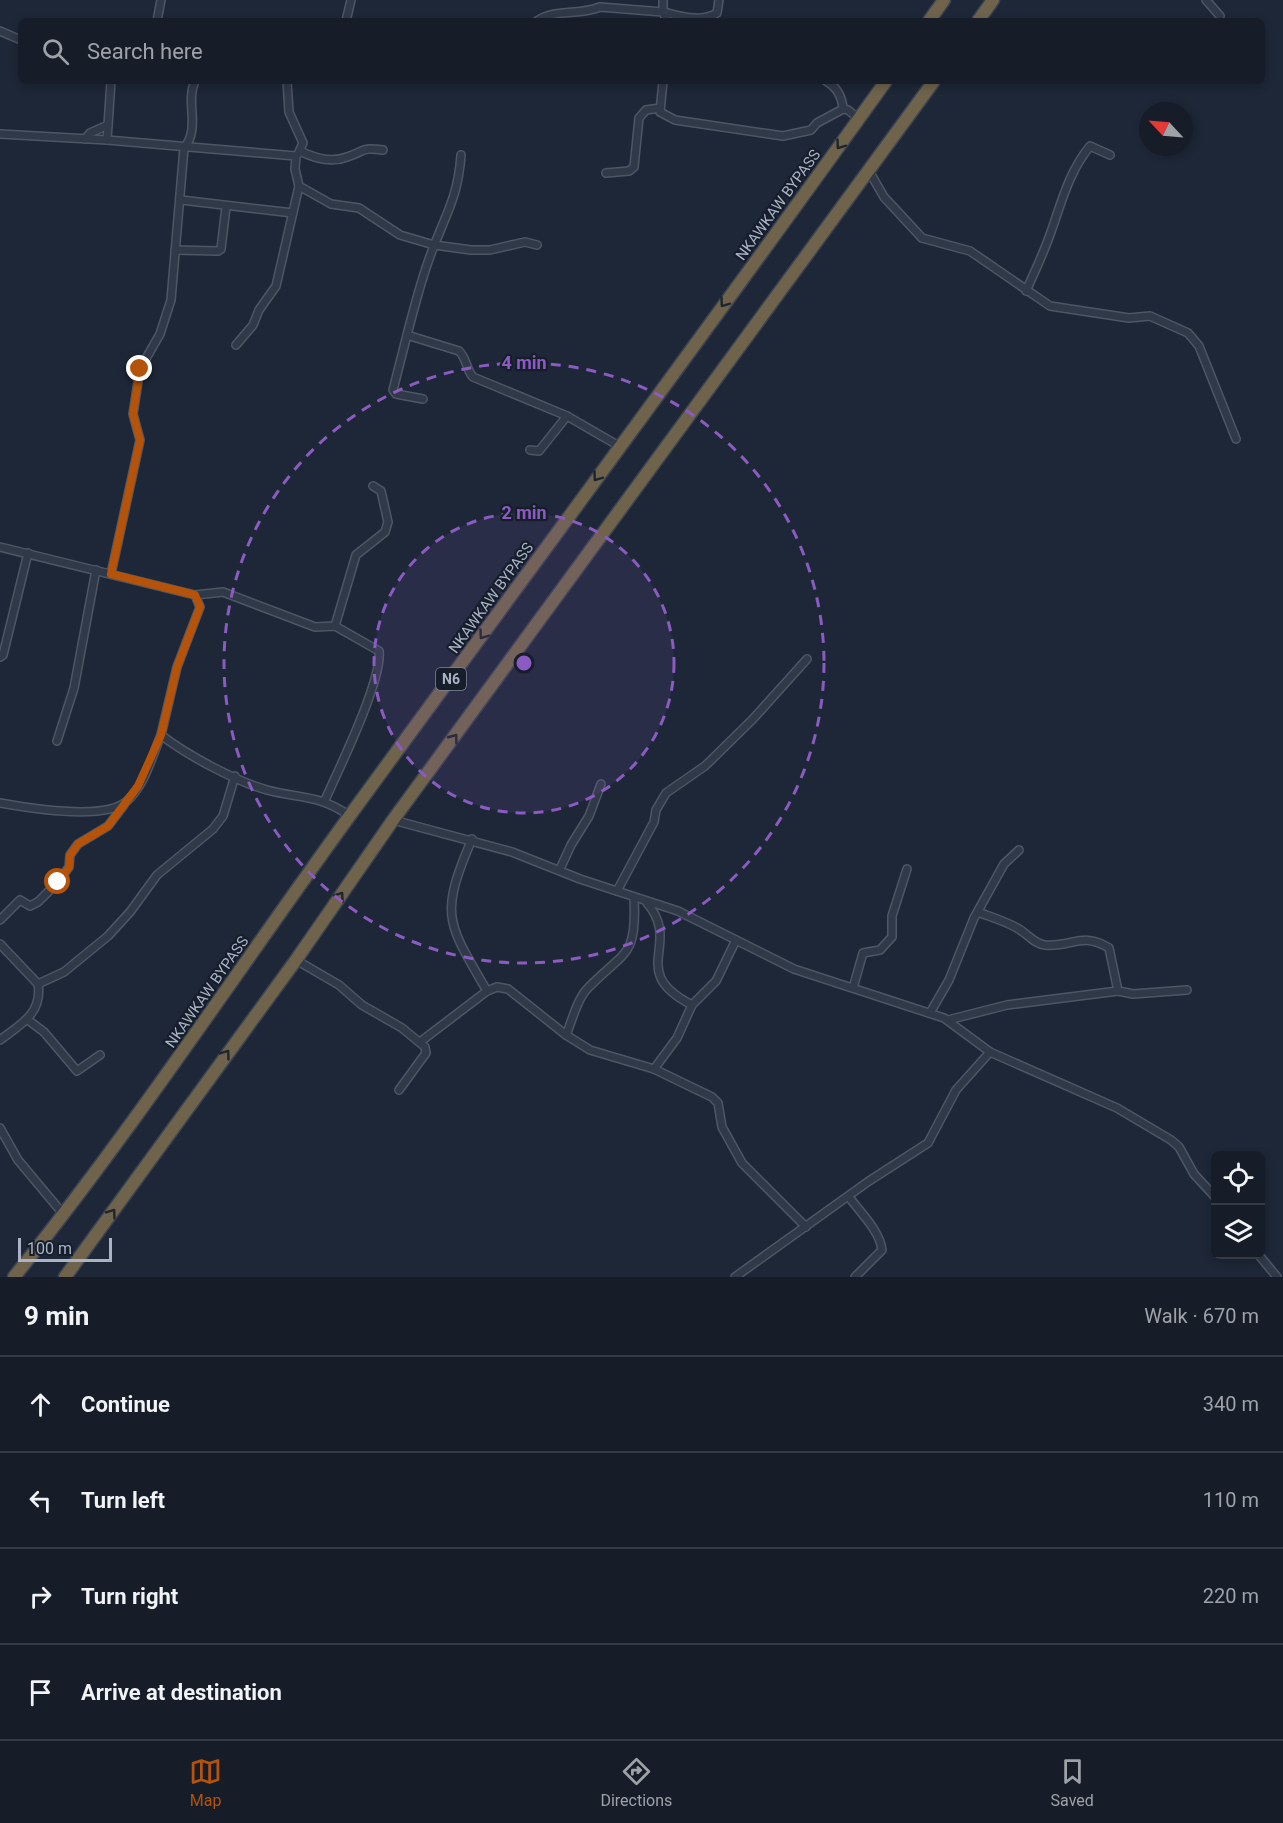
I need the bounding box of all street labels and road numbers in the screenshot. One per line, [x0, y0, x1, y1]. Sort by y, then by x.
street label: NKAWKAW BYPASS [732, 146, 824, 264]
street label: NKAWKAW BYPASS [445, 539, 537, 657]
road number: N6 [436, 668, 466, 690]
street label: NKAWKAW BYPASS [162, 933, 252, 1051]

